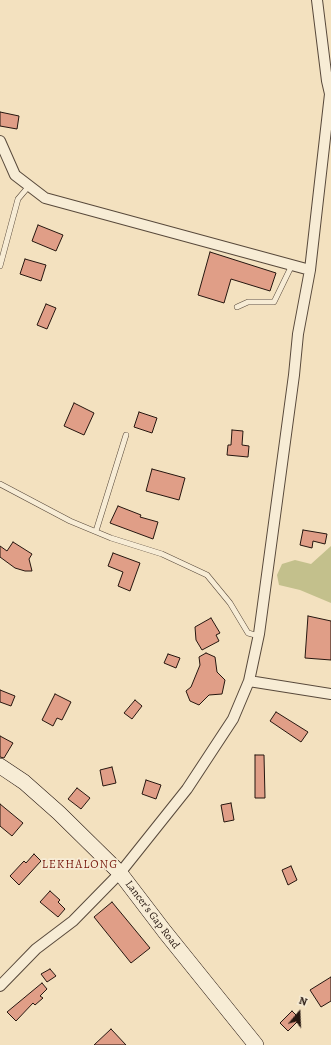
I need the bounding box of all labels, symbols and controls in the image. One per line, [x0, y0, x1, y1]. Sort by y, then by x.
district label: LEKHALONG [42, 858, 118, 872]
street label: Lancer's Gap Road [122, 878, 182, 952]
north arrow [279, 993, 319, 1033]
text: N [297, 993, 309, 1010]

